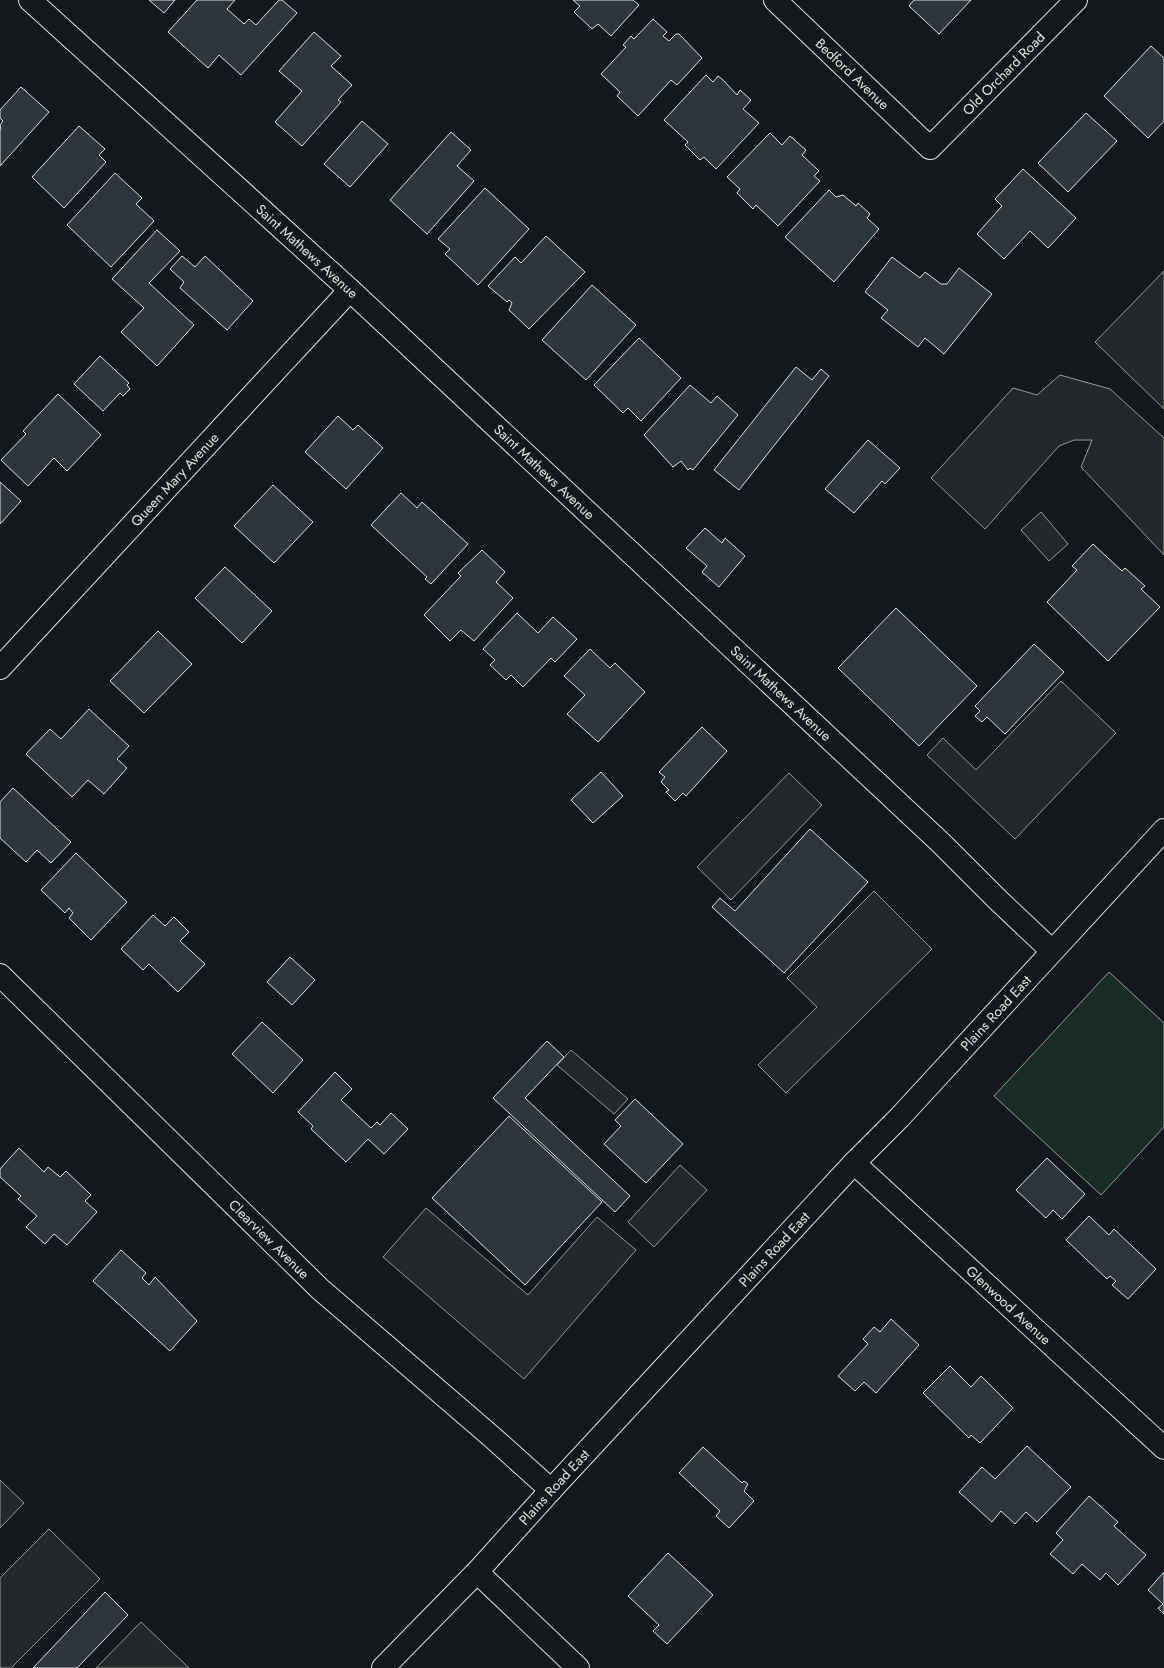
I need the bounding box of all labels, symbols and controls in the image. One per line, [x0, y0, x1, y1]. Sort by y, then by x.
street label: Old Orchard Road [958, 27, 1049, 120]
street label: Bedford Avenue [811, 34, 894, 114]
street label: Saint Mathews Avenue [252, 199, 363, 303]
street label: Saint Mathews Avenue [489, 419, 599, 524]
street label: Queen Mary Avenue [126, 428, 223, 531]
street label: Saint Mathews Avenue [726, 641, 836, 746]
street label: Plains Road East [956, 970, 1036, 1055]
street label: Clearview Avenue [224, 1195, 314, 1283]
street label: Plains Road East [734, 1207, 815, 1291]
street label: Glenwood Avenue [962, 1261, 1056, 1349]
street label: Plains Road East [514, 1444, 594, 1529]

